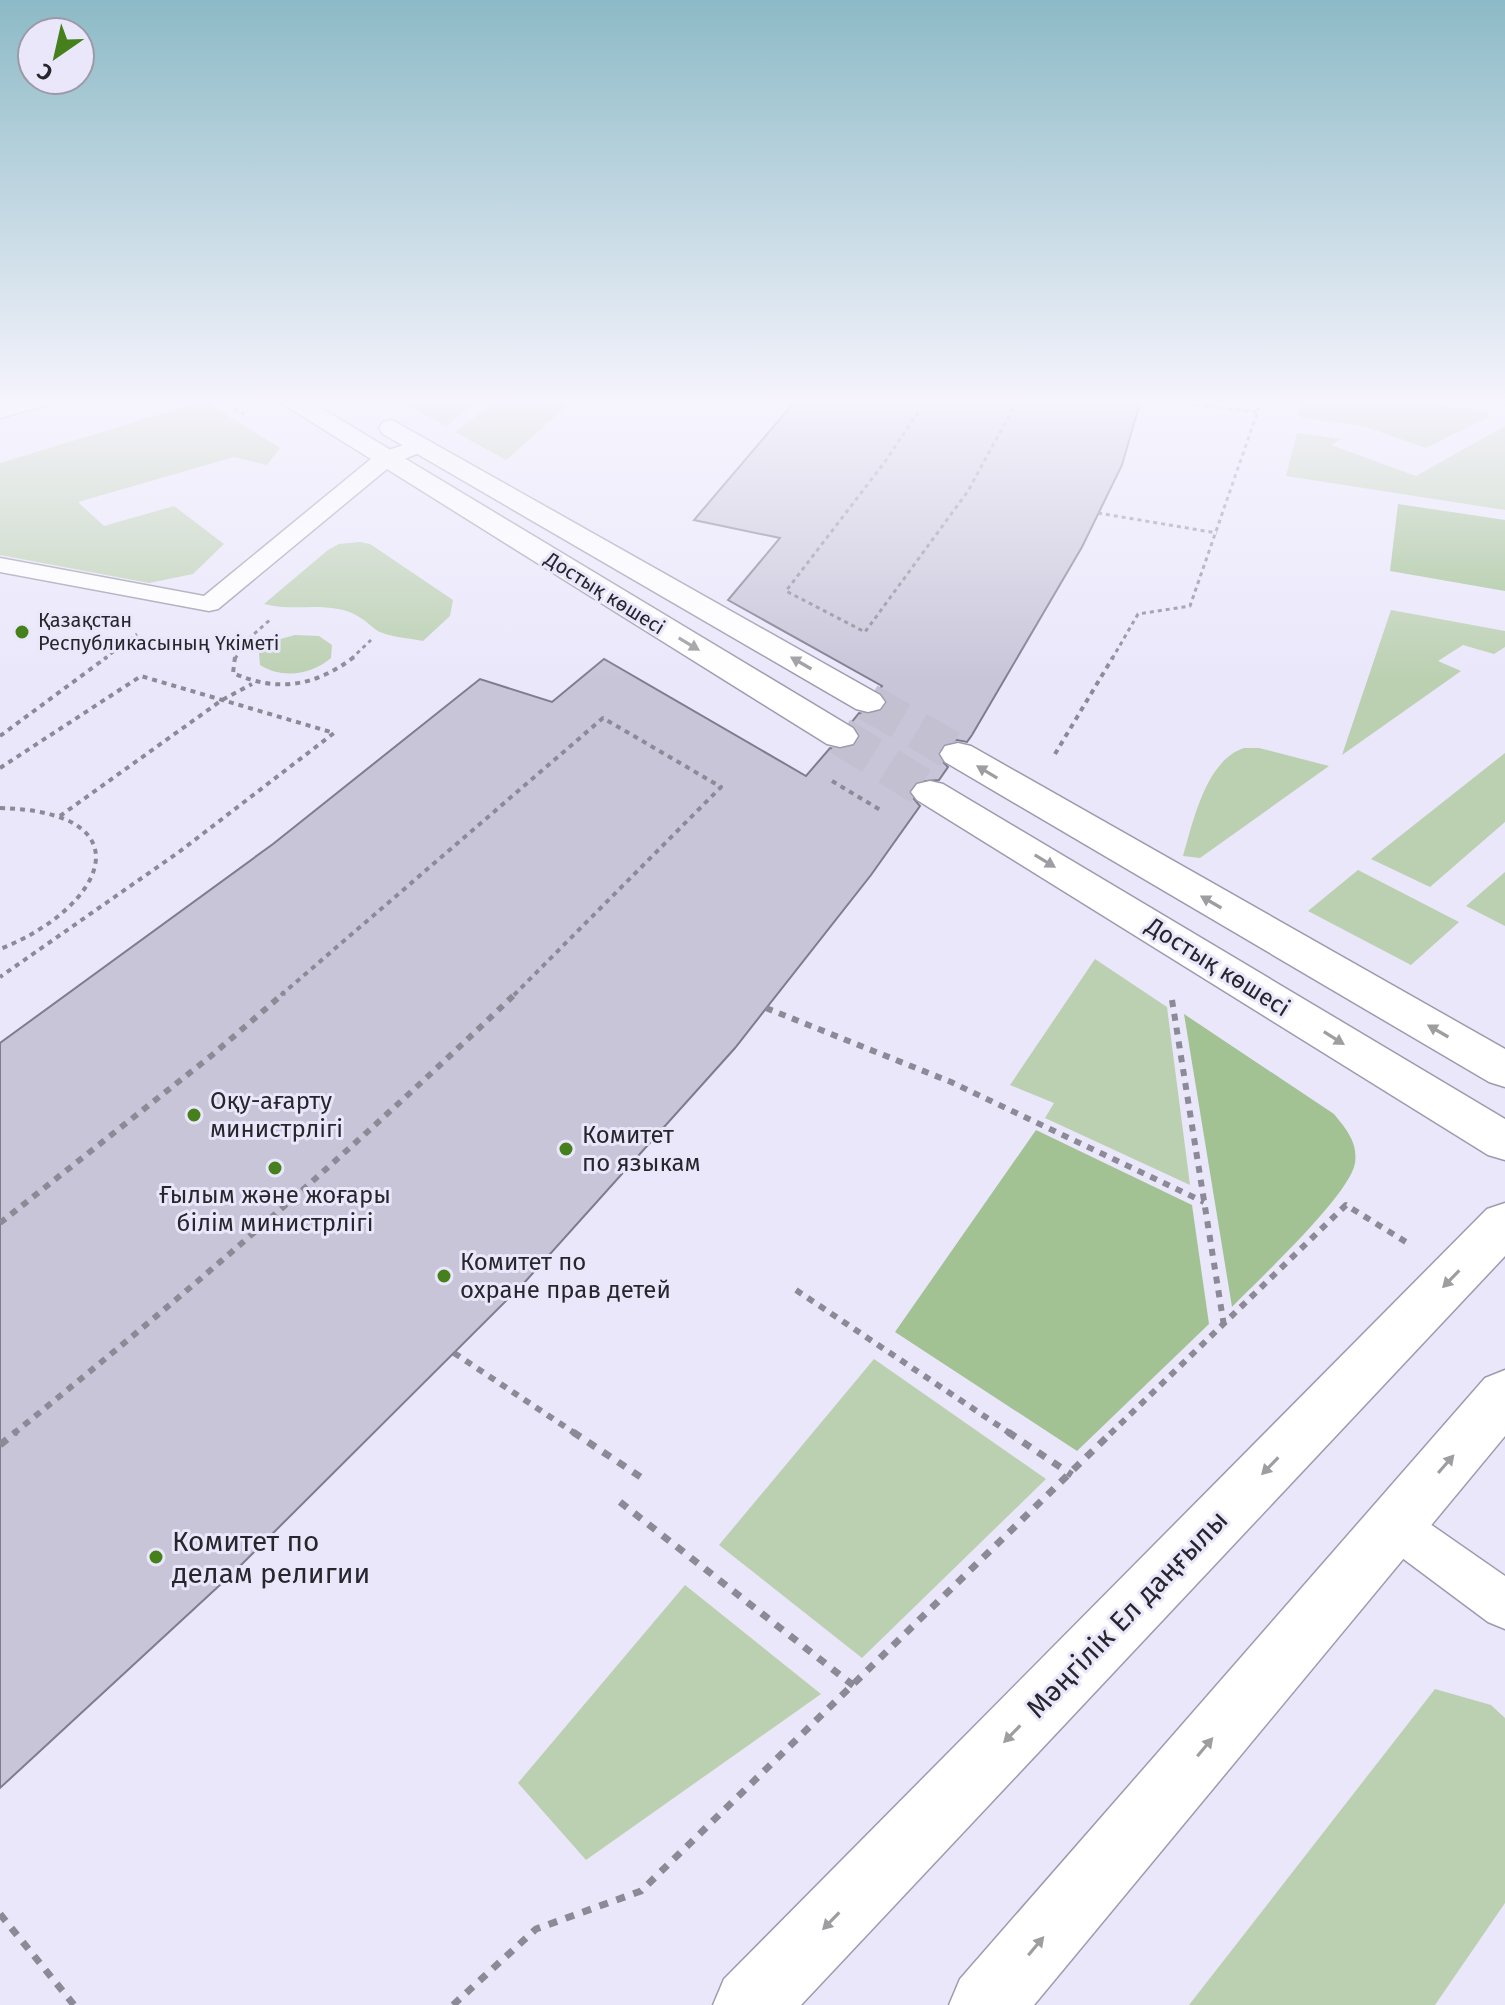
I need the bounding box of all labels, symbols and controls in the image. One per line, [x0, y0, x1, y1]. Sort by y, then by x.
north arrow [16, 16, 96, 96]
text: С [32, 57, 58, 87]
street label: Достық көшесі [540, 546, 669, 639]
place label: Қазақстан Республикасының Үкіметі [38, 608, 279, 655]
marker: Қазақстан Республикасының Үкіметі [13, 623, 31, 641]
one-way arrow [678, 637, 700, 651]
one-way arrow [790, 656, 812, 670]
one-way arrow [976, 765, 998, 779]
one-way arrow [1034, 854, 1056, 868]
one-way arrow [1200, 896, 1223, 909]
street label: Достық көшесі [1140, 911, 1295, 1022]
one-way arrow [1426, 1024, 1449, 1038]
one-way arrow [1323, 1031, 1345, 1045]
place label: Оқу-ағарту министрлігі [210, 1087, 343, 1143]
marker: Оқу-ағарту министрлігі [185, 1106, 203, 1124]
place label: Комитет по языкам [582, 1121, 701, 1177]
marker: Комитет по языкам [557, 1140, 575, 1158]
marker: Ғылым және жоғары білім министрлігі [266, 1159, 284, 1177]
place label: Ғылым және жоғары білім министрлігі [159, 1181, 391, 1237]
place label: Комитет по охране прав детей [460, 1248, 671, 1304]
marker: Комитет по охране прав детей [435, 1267, 453, 1285]
one-way arrow [1442, 1269, 1460, 1288]
one-way arrow [1437, 1454, 1454, 1474]
one-way arrow [1261, 1456, 1280, 1475]
street label: Мәңгілік Ел даңғылы [1019, 1503, 1235, 1725]
place label: Комитет по делам религии [172, 1525, 370, 1590]
marker: Комитет по делам религии [147, 1548, 165, 1566]
one-way arrow [1003, 1724, 1022, 1743]
one-way arrow [1196, 1738, 1213, 1758]
one-way arrow [823, 1911, 841, 1930]
one-way arrow [1027, 1936, 1044, 1956]

